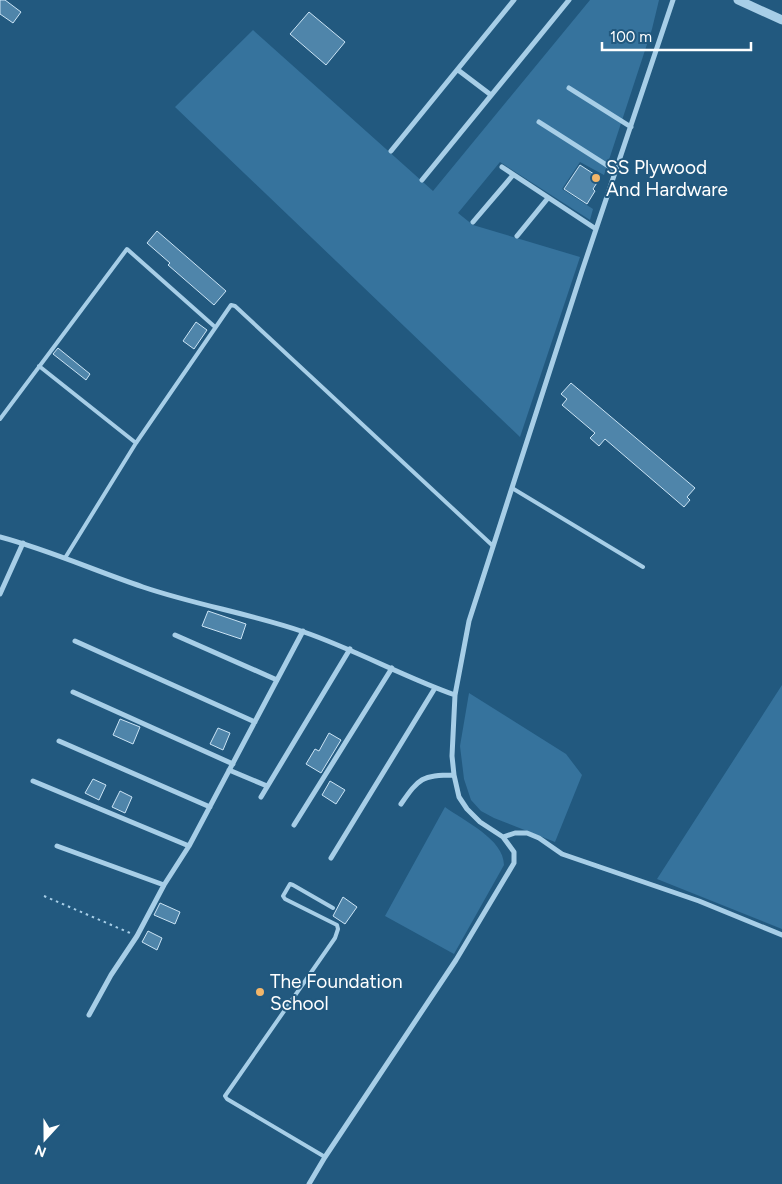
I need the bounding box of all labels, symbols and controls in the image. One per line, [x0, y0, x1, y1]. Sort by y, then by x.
scale bar [602, 20, 751, 52]
text: 100 m [610, 28, 652, 46]
place label: SS Plywood And Hardware [606, 156, 728, 201]
marker: SS Plywood And Hardware [590, 172, 602, 184]
place label: The Foundation School [270, 970, 403, 1015]
marker: The Foundation School [254, 986, 266, 998]
north arrow [20, 1114, 70, 1164]
text: N [32, 1141, 49, 1161]

